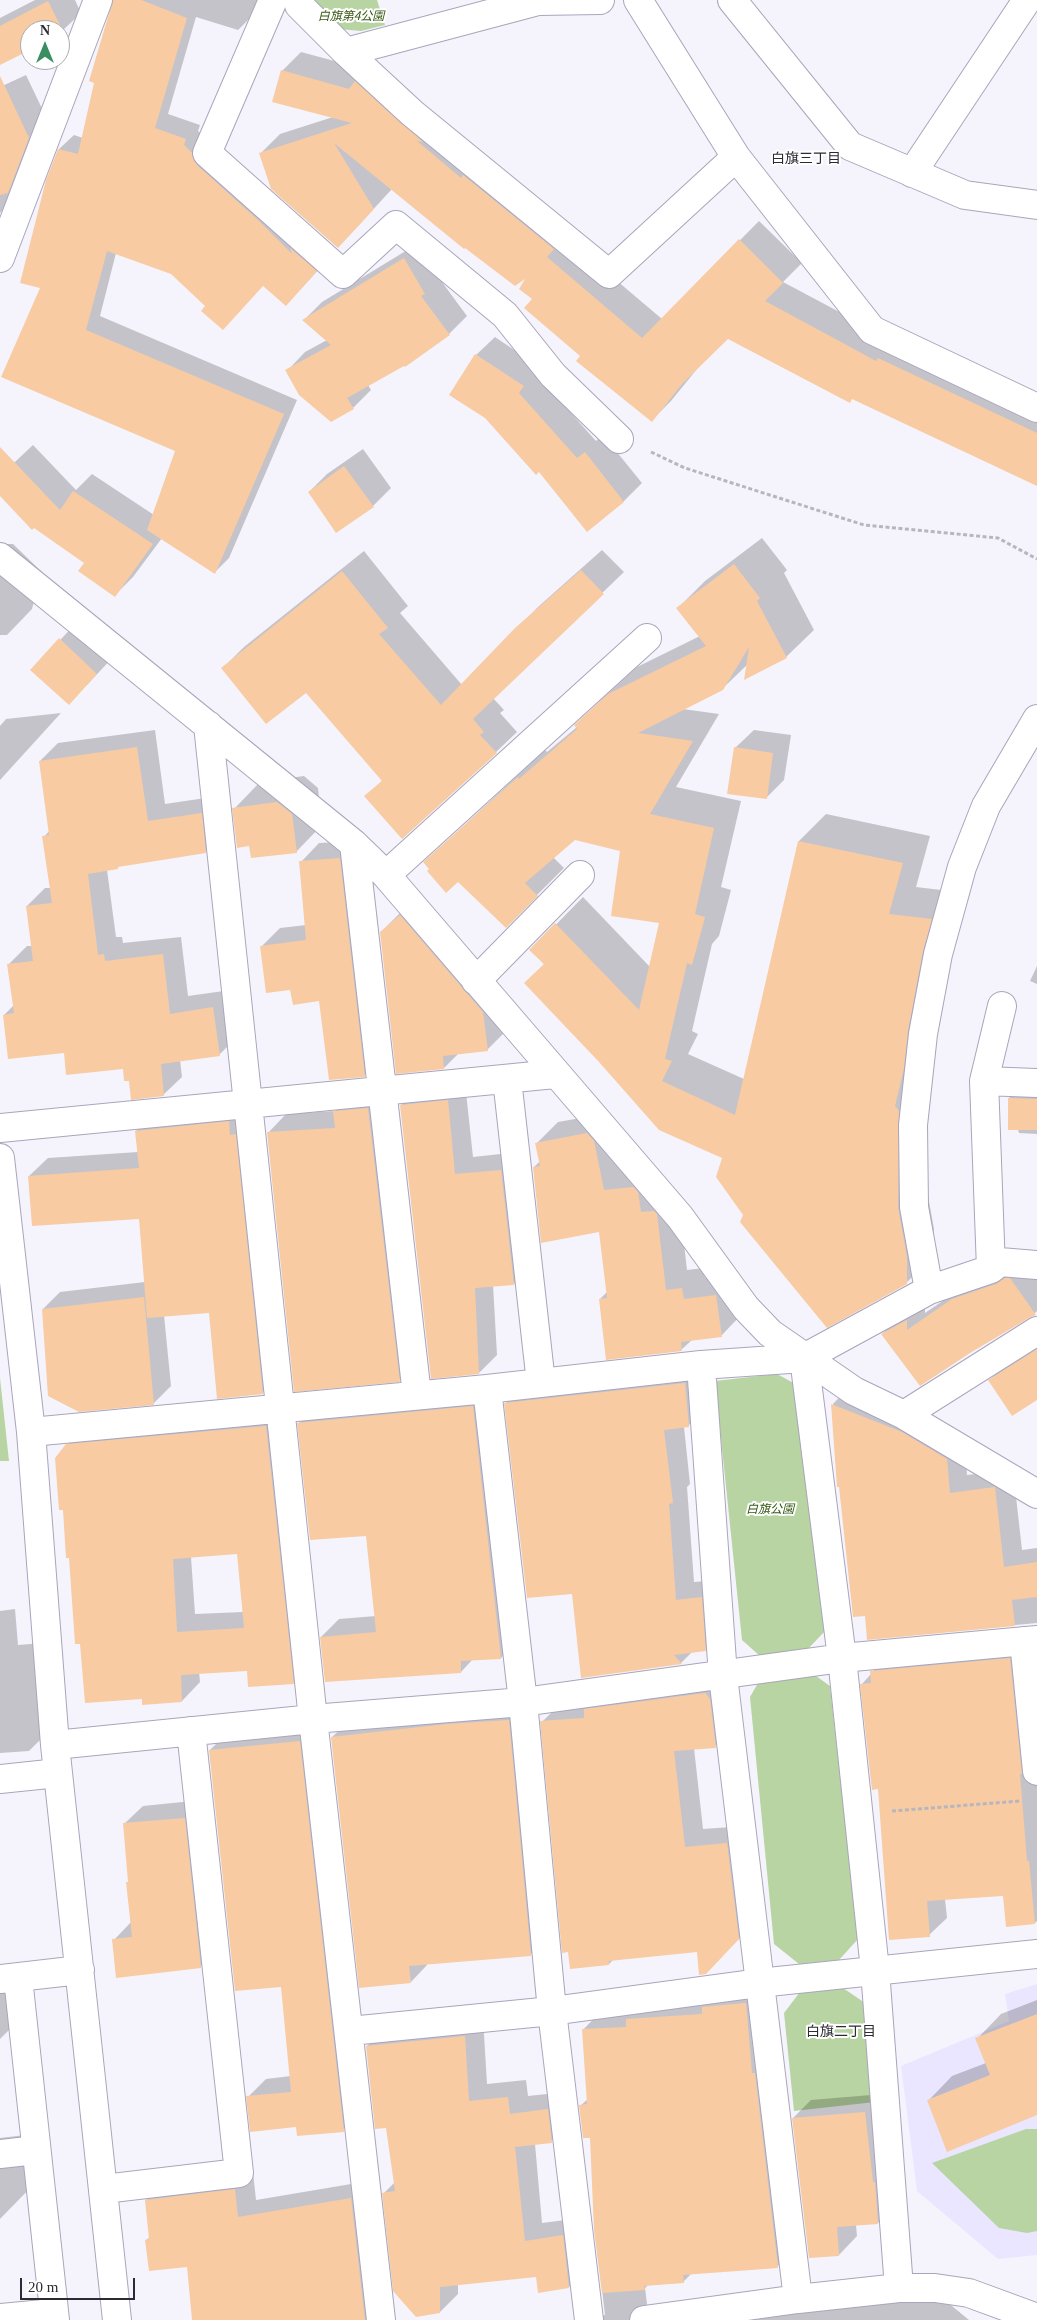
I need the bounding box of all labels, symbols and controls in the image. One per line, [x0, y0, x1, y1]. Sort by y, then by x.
park label: 白旗第4公園 [318, 8, 384, 22]
north arrow [20, 20, 70, 70]
text: N [40, 23, 50, 38]
district label: 白旗三丁目 [771, 150, 841, 166]
park label: 白旗公園 [746, 1501, 794, 1515]
district label: 白旗二丁目 [806, 2023, 876, 2039]
scale bar [22, 2268, 138, 2300]
text: 20 m [28, 2279, 58, 2295]

